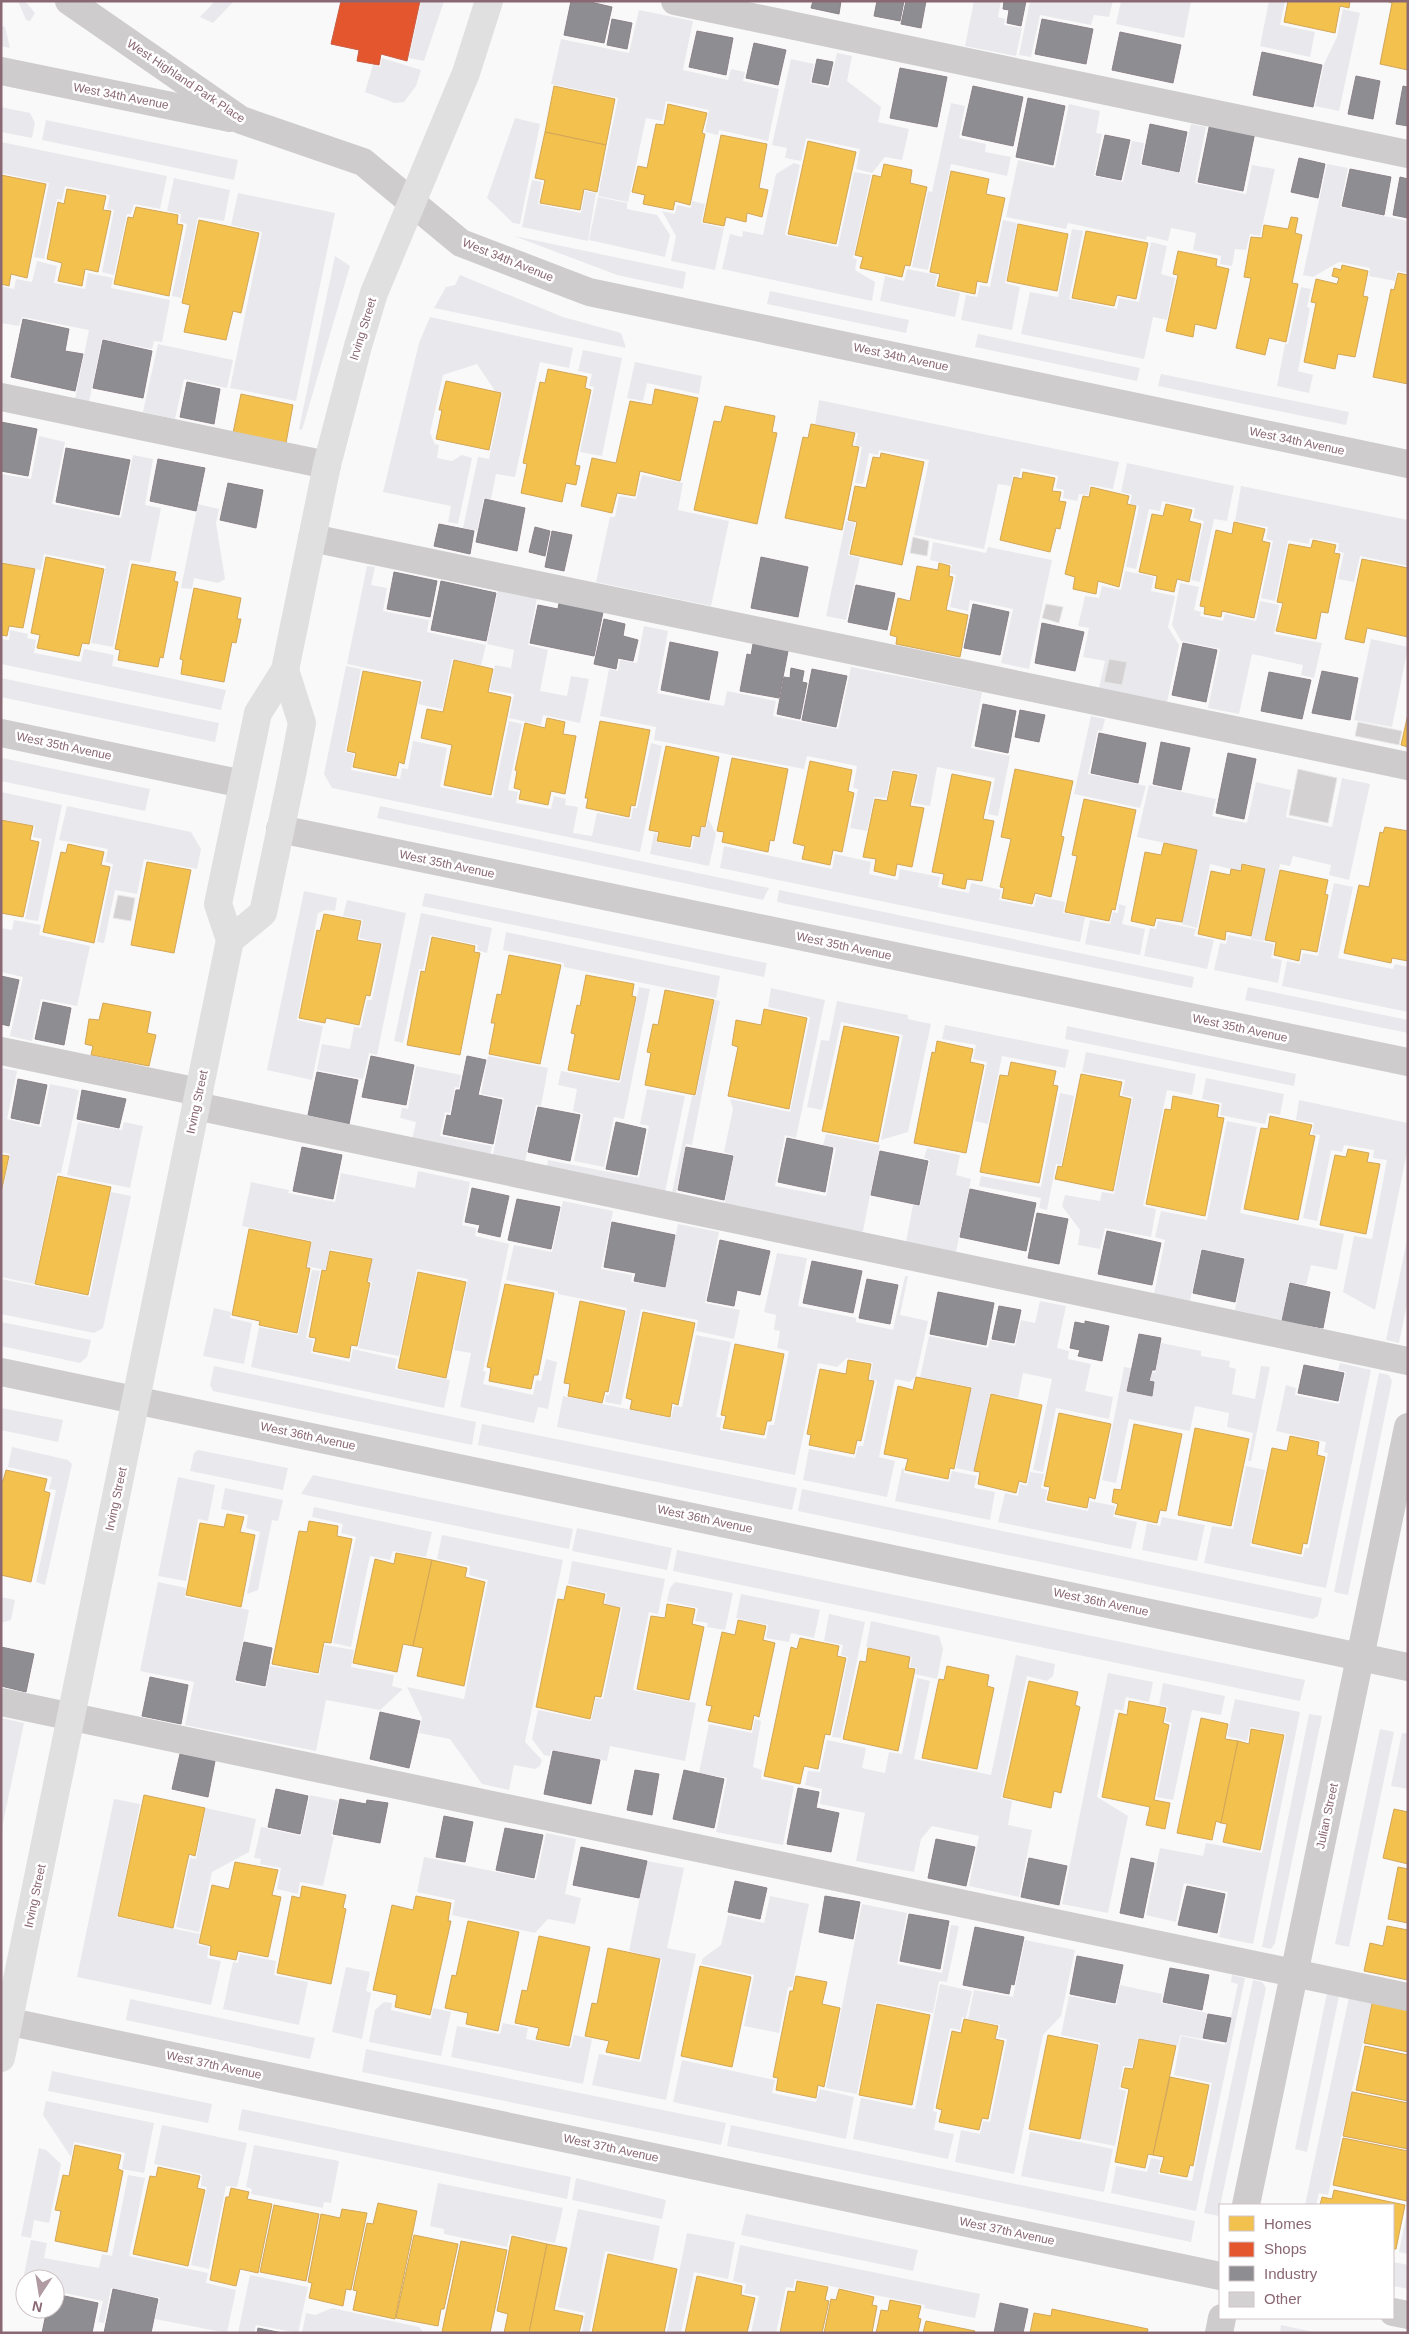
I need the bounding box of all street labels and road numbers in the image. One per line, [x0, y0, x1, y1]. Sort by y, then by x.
street label: West Highland Park Place [124, 36, 248, 126]
street label: West 34th Avenue [72, 80, 170, 112]
street label: West 34th Avenue [460, 235, 556, 285]
street label: Irving Street [347, 295, 379, 362]
street label: West 34th Avenue [852, 340, 950, 374]
street label: West 34th Avenue [1248, 424, 1346, 458]
street label: West 35th Avenue [15, 729, 113, 763]
street label: West 35th Avenue [398, 847, 496, 881]
street label: West 35th Avenue [795, 929, 893, 963]
street label: West 35th Avenue [1191, 1011, 1289, 1045]
street label: Irving Street [183, 1068, 211, 1135]
street label: West 36th Avenue [259, 1419, 357, 1453]
street label: Irving Street [102, 1465, 130, 1532]
street label: West 36th Avenue [656, 1502, 754, 1536]
street label: West 36th Avenue [1052, 1585, 1150, 1619]
street label: Julian Street [1313, 1781, 1341, 1850]
street label: Irving Street [21, 1862, 49, 1929]
street label: West 37th Avenue [165, 2048, 263, 2082]
street label: West 37th Avenue [562, 2131, 660, 2165]
street label: West 37th Avenue [958, 2214, 1056, 2248]

